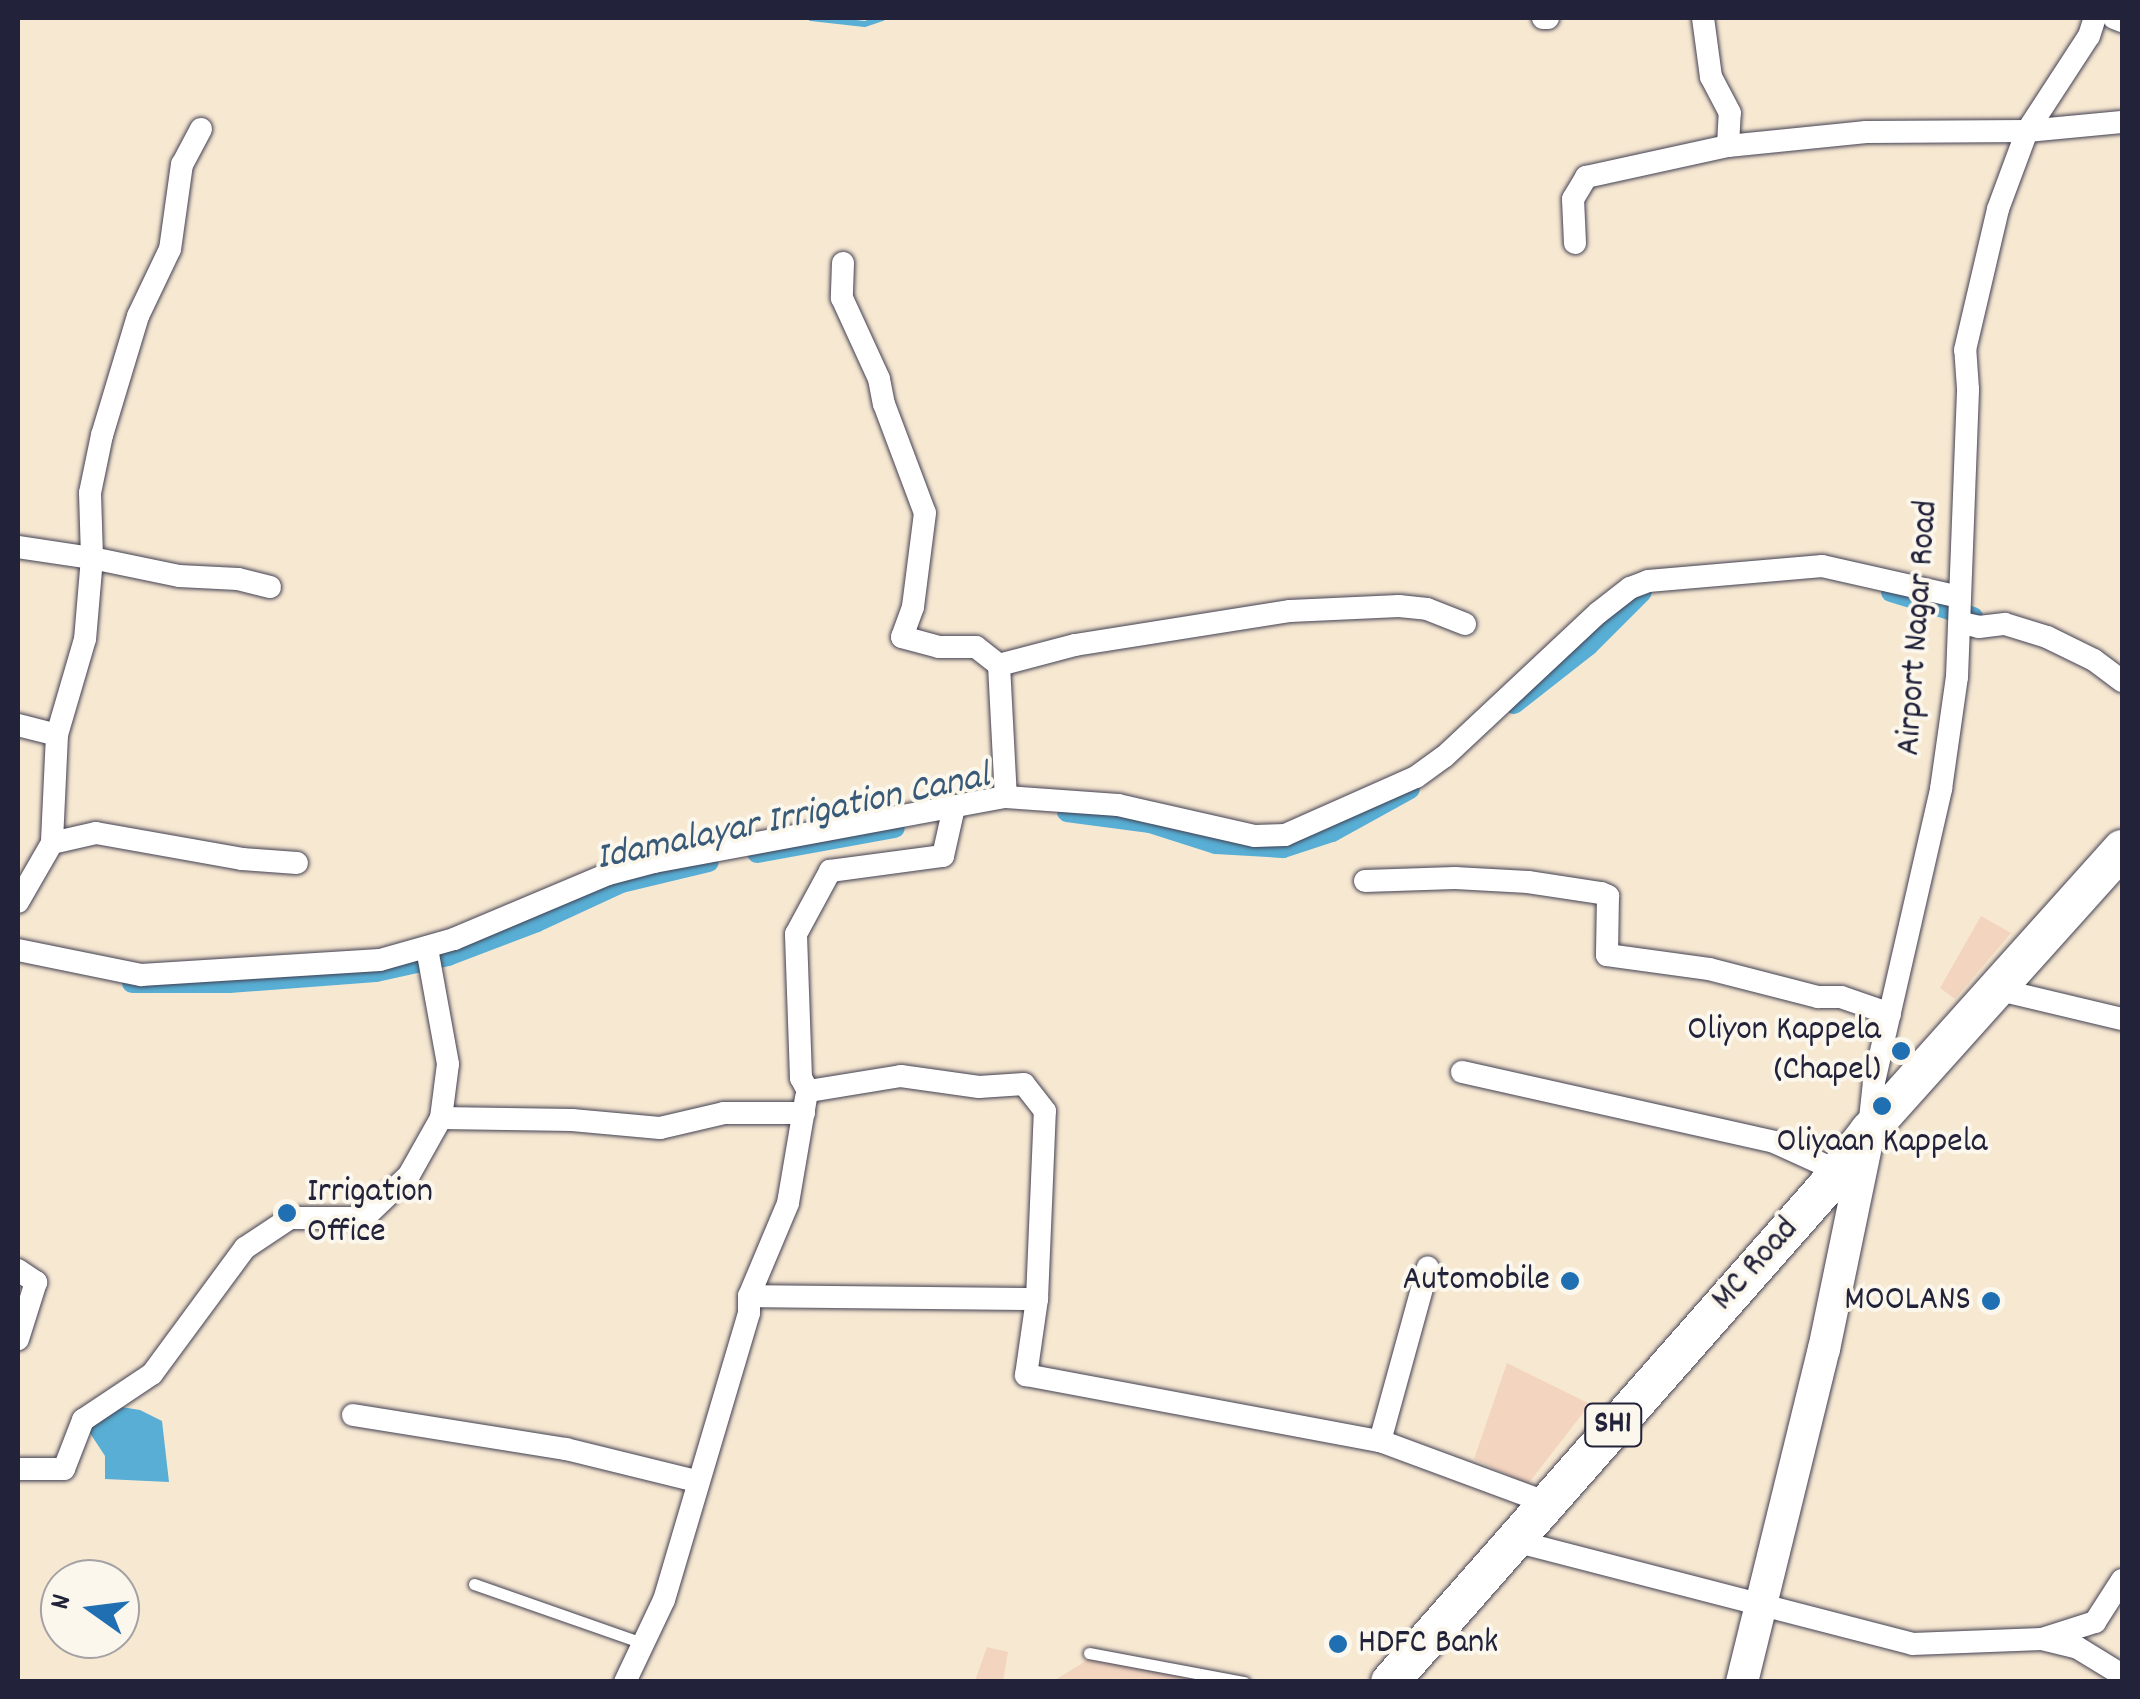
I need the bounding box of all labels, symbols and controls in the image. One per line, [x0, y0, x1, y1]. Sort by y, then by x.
street label: Airport Nagar Road [1889, 499, 1949, 757]
water label: Idamalayar Irrigation Canal [592, 755, 994, 883]
place label: Oliyon Kappela (Chapel) [1687, 1010, 1881, 1092]
marker: Oliyon Kappela (Chapel) [1890, 1040, 1912, 1062]
marker: Oliyaan Kappela [1871, 1095, 1893, 1117]
place label: Oliyaan Kappela [1776, 1122, 1988, 1164]
place label: Irrigation Office [307, 1172, 433, 1254]
marker: Irrigation Office [276, 1202, 298, 1224]
street label: MC Road [1703, 1210, 1809, 1320]
place label: Automobile [1402, 1260, 1550, 1302]
marker: Automobile [1559, 1270, 1581, 1292]
place label: MOOLANS [1844, 1280, 1971, 1322]
marker: MOOLANS [1980, 1290, 2002, 1312]
road number: SH1 [1583, 1398, 1643, 1452]
north arrow [40, 1559, 140, 1659]
text: N [42, 1591, 84, 1614]
place label: HDFC Bank [1358, 1623, 1498, 1665]
marker: HDFC Bank [1327, 1633, 1349, 1655]

